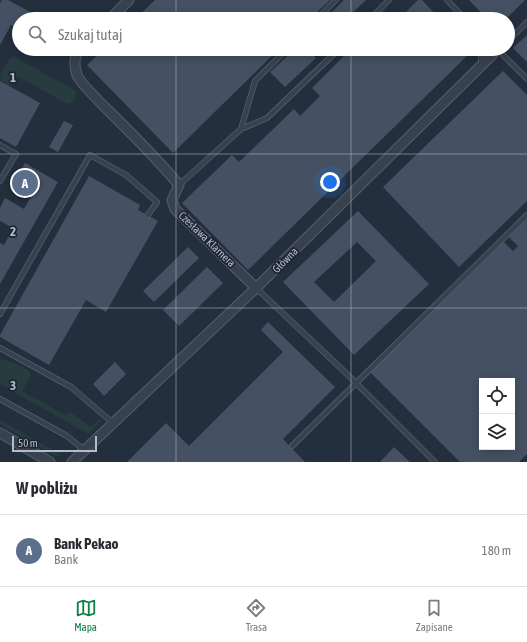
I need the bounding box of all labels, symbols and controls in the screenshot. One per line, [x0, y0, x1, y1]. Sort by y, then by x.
search box [12, 12, 515, 56]
icon: search [26, 23, 48, 45]
text: Szukaj tutaj [58, 26, 122, 43]
text: 1 [10, 70, 16, 85]
pin: A [12, 168, 38, 198]
your location [320, 172, 340, 192]
street label: Czesława Klarnera [176, 209, 238, 269]
text: 2 [10, 224, 16, 239]
street label: Główna [270, 245, 300, 275]
text: 3 [10, 378, 16, 393]
map controls [479, 378, 515, 450]
button: locate [479, 378, 515, 414]
button: layers [479, 414, 515, 450]
scale bar [12, 434, 97, 453]
text: 50 m [18, 437, 38, 449]
text: W pobliżu [16, 478, 78, 498]
text: Bank Pekao [54, 535, 119, 552]
text: A [26, 543, 32, 558]
text: 180 m [482, 543, 511, 558]
text: Bank [54, 552, 78, 567]
tab: Mapa [74, 597, 97, 633]
tab: Trasa [245, 597, 267, 633]
tab: Zapisane [416, 597, 453, 633]

